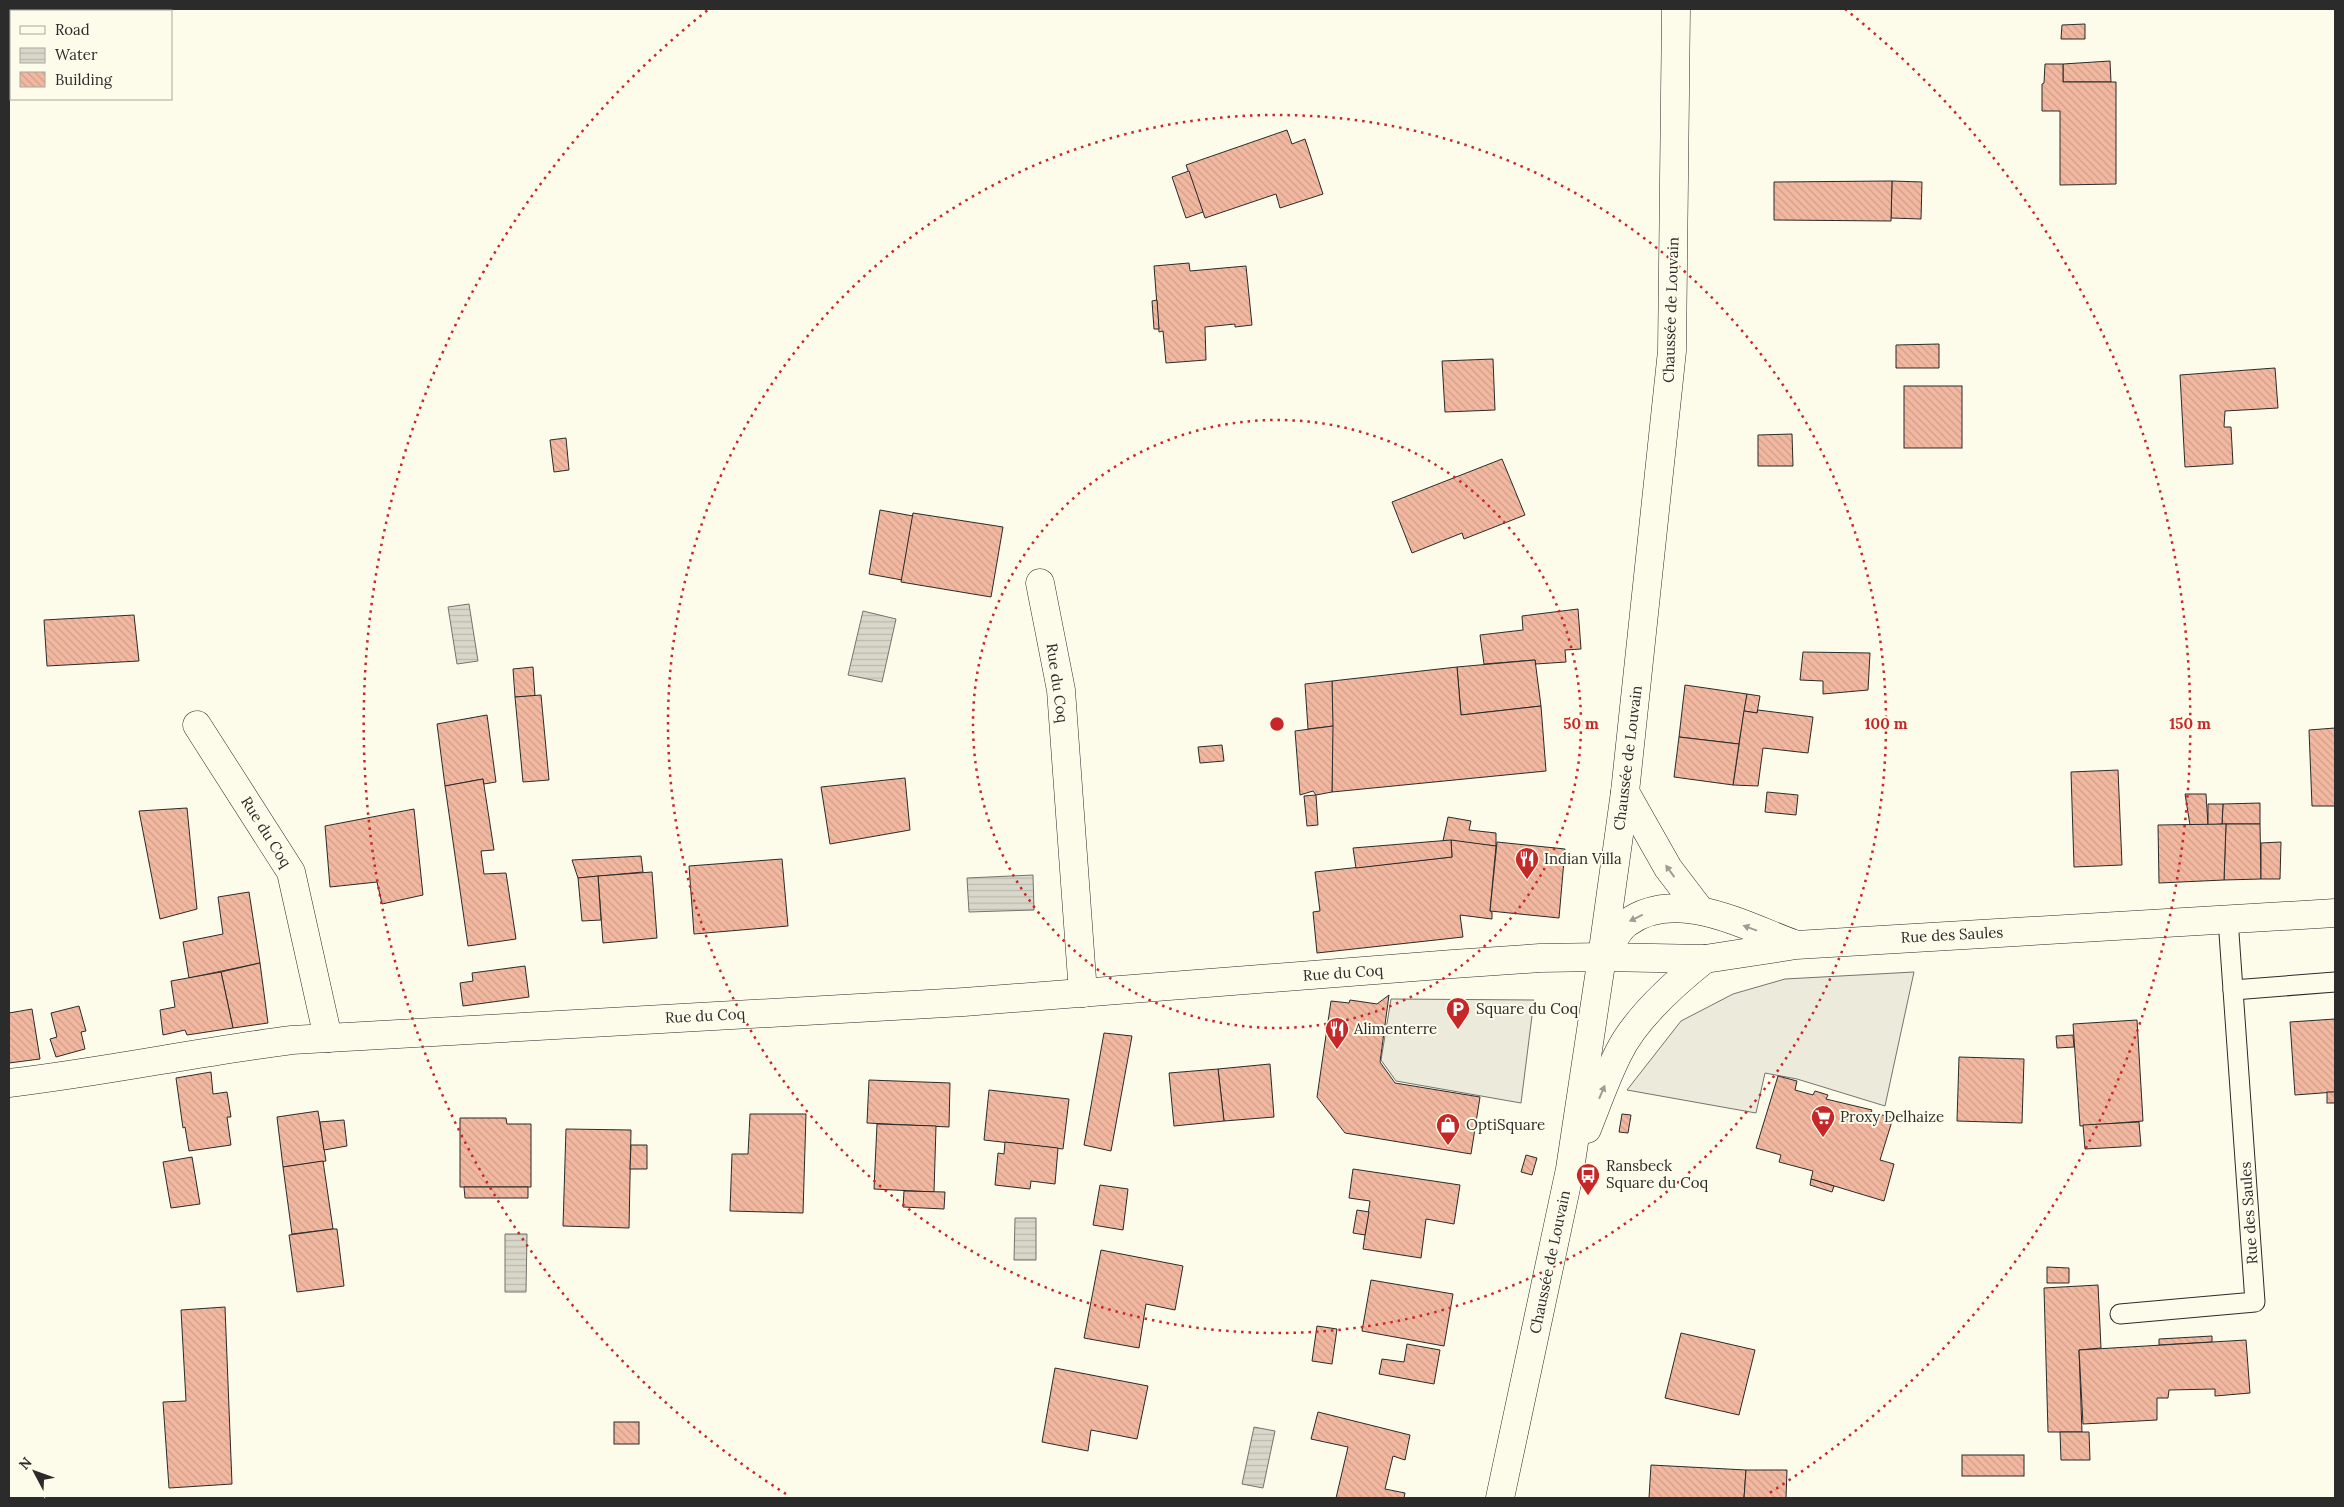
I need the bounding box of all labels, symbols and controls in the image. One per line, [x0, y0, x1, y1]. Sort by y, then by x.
legend [10, 10, 172, 100]
text: Road [55, 20, 90, 39]
text: Water [55, 45, 98, 64]
text: Building [55, 70, 113, 89]
street label: Chaussée de Louvain [1658, 237, 1683, 383]
street label: Rue du Coq [1043, 642, 1073, 724]
street label: Chaussée de Louvain [1609, 684, 1646, 832]
text: 50 m [1563, 714, 1599, 733]
text: 100 m [1865, 714, 1908, 733]
text: 150 m [2169, 714, 2211, 733]
centre of rings [1268, 715, 1286, 733]
street label: Rue du Coq [237, 793, 296, 871]
restaurant icon: Indian Villa [1514, 846, 1540, 880]
place label: Indian Villa [1544, 849, 1622, 868]
one-way arrow [1665, 865, 1676, 878]
one-way arrow [1629, 915, 1643, 923]
street label: Rue des Saules [1900, 922, 2004, 947]
one-way arrow [1742, 924, 1757, 932]
street label: Rue du Coq [1302, 960, 1384, 985]
parking icon: Square du Coq [1445, 996, 1471, 1030]
place label: Square du Coq [1476, 999, 1578, 1018]
street label: Rue du Coq [664, 1004, 746, 1027]
restaurant icon: Alimenterre [1324, 1016, 1350, 1050]
place label: Alimenterre [1353, 1019, 1437, 1038]
one-way arrow [1598, 1084, 1606, 1099]
supermarket icon: Proxy Delhaize [1810, 1104, 1836, 1138]
place label: Proxy Delhaize [1840, 1107, 1944, 1126]
shop icon: OptiSquare [1435, 1112, 1461, 1146]
place label: OptiSquare [1466, 1115, 1545, 1134]
place label: Ransbeck Square du Coq [1606, 1156, 1708, 1192]
street label: Rue des Saules [2235, 1161, 2262, 1265]
bus stop icon: Ransbeck Square du Coq [1575, 1162, 1601, 1196]
street label: Chaussée de Louvain [1525, 1189, 1574, 1335]
north arrow [10, 1447, 60, 1497]
text: N [15, 1453, 36, 1473]

